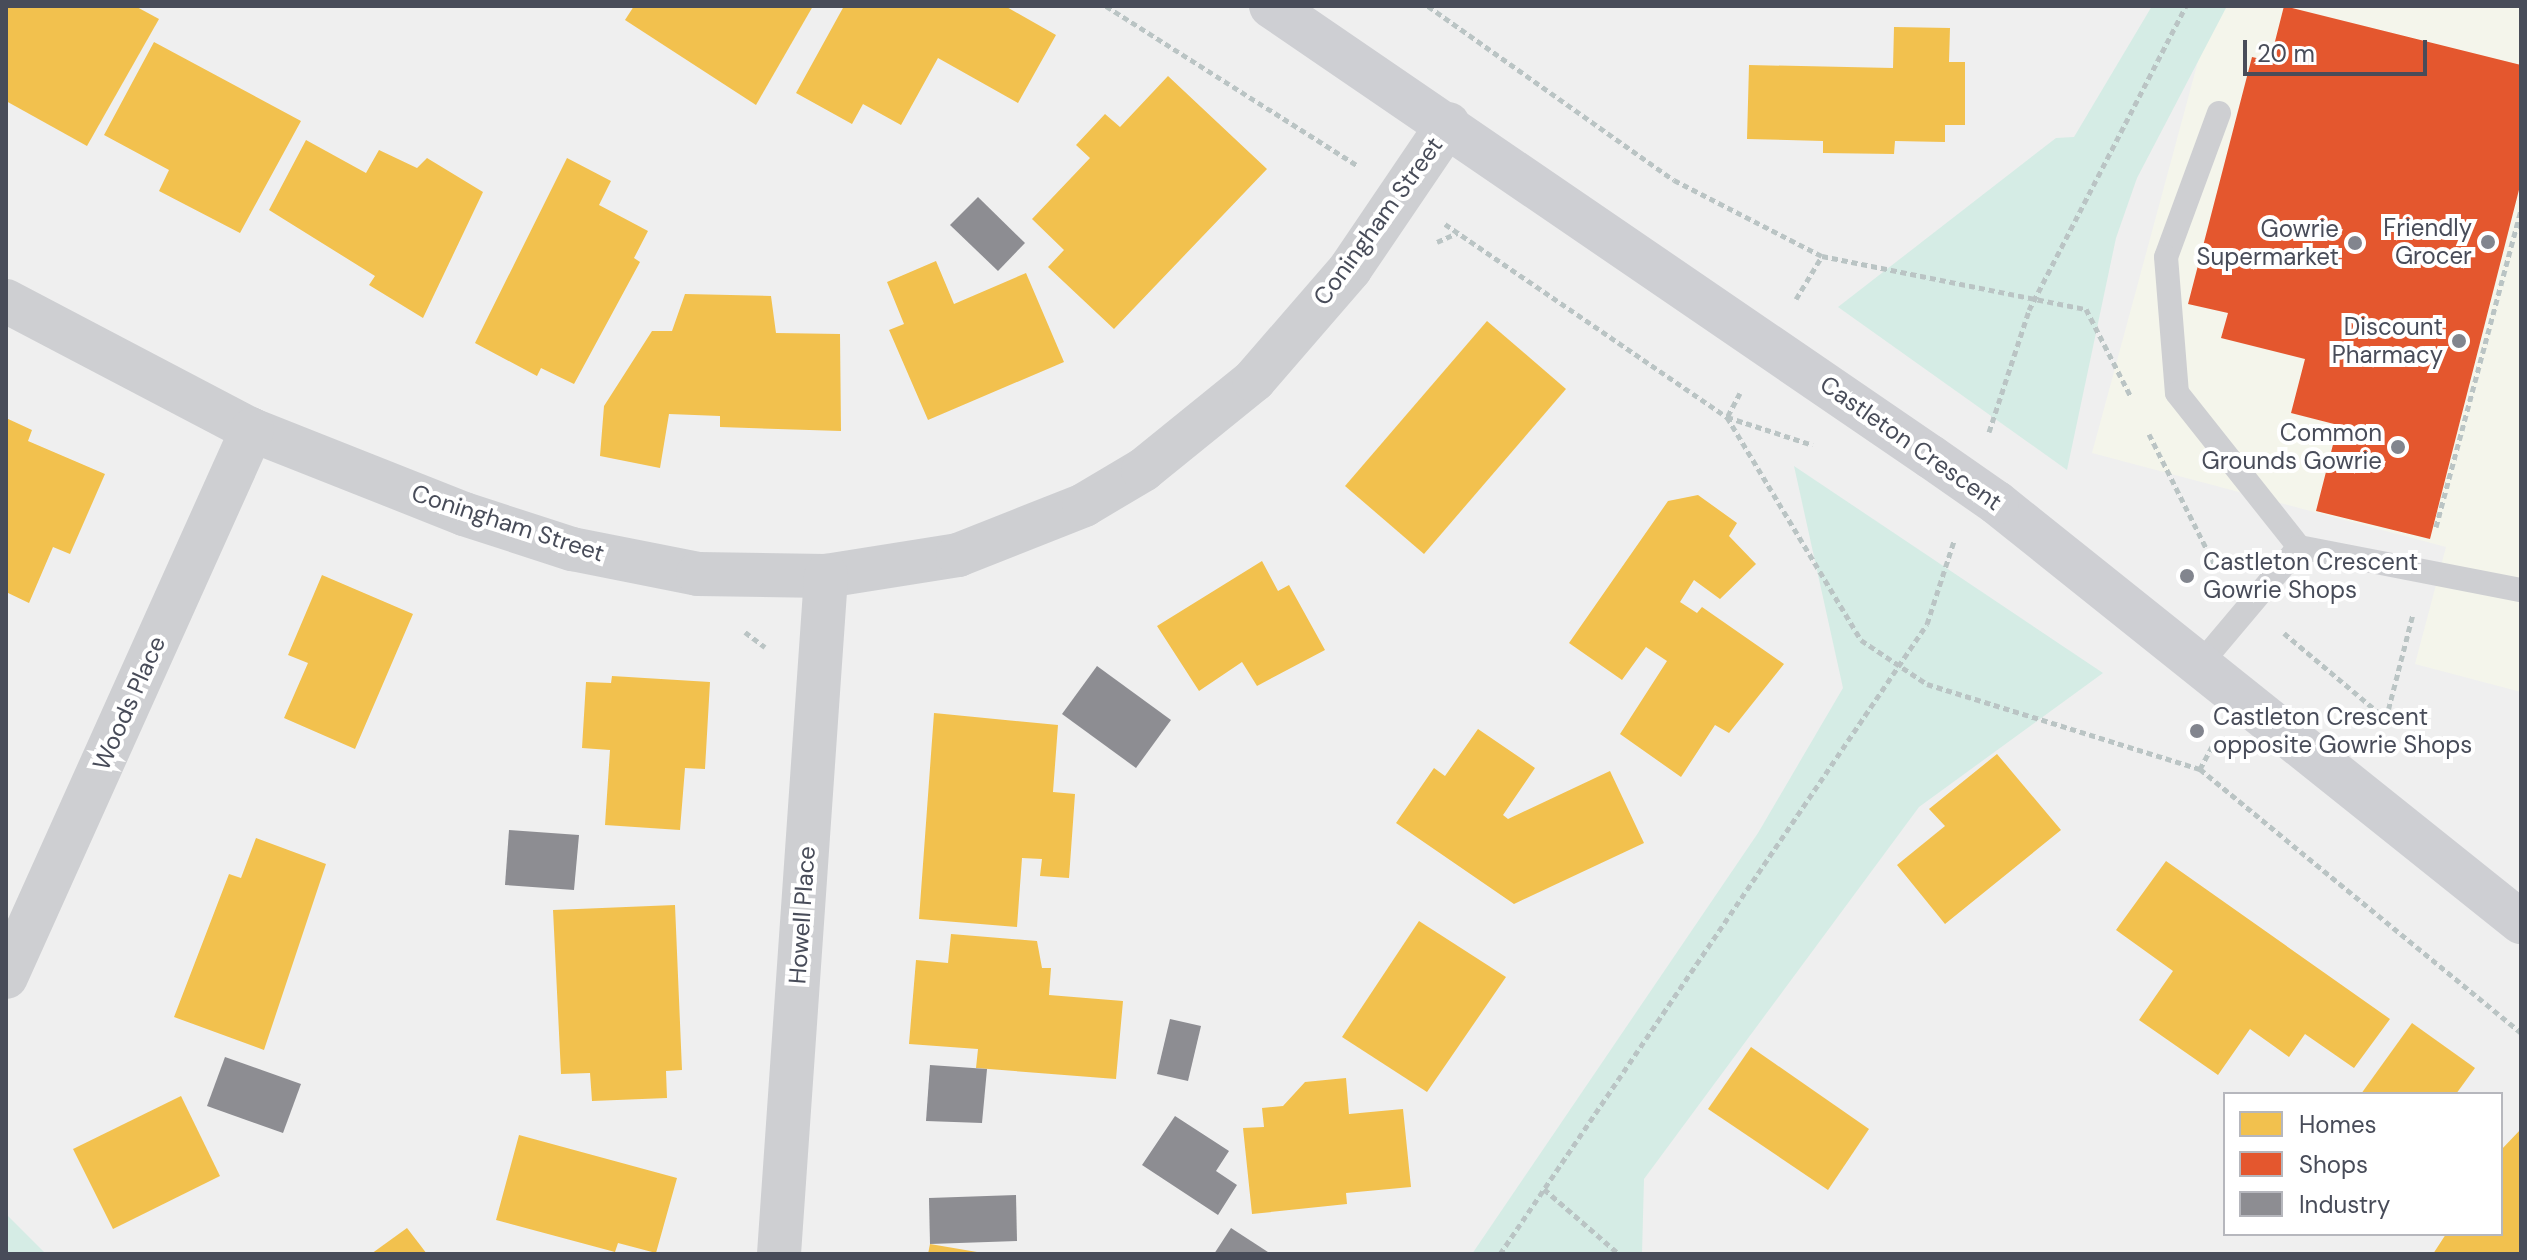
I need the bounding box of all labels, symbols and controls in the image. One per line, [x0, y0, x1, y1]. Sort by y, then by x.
scale bar [2247, 24, 2431, 74]
text: 20 m [2257, 38, 2315, 69]
street label: Coningham Street [1307, 131, 1449, 311]
place label: Friendly Grocer [2383, 214, 2472, 270]
place label: Gowrie Supermarket [2197, 215, 2339, 271]
marker: Friendly Grocer [2479, 233, 2497, 251]
marker: Gowrie Supermarket [2346, 234, 2364, 252]
place label: Discount Pharmacy [2332, 313, 2443, 369]
marker: Discount Pharmacy [2450, 332, 2468, 350]
street label: Castleton Crescent [1815, 370, 2007, 516]
place label: Common Grounds Gowrie [2202, 419, 2382, 475]
marker: Common Grounds Gowrie [2389, 438, 2407, 456]
street label: Coningham Street [408, 478, 608, 568]
place label: Castleton Crescent Gowrie Shops [2203, 548, 2418, 604]
marker: Castleton Crescent Gowrie Shops [2178, 567, 2196, 585]
street label: Woods Place [87, 632, 171, 774]
place label: Castleton Crescent opposite Gowrie Shops [2213, 703, 2472, 759]
marker: Castleton Crescent opposite Gowrie Shops [2188, 722, 2206, 740]
street label: Howell Place [783, 845, 821, 985]
legend [2223, 1092, 2503, 1236]
text: Homes [2299, 1109, 2377, 1140]
text: Shops [2299, 1149, 2368, 1180]
text: Industry [2299, 1189, 2390, 1220]

